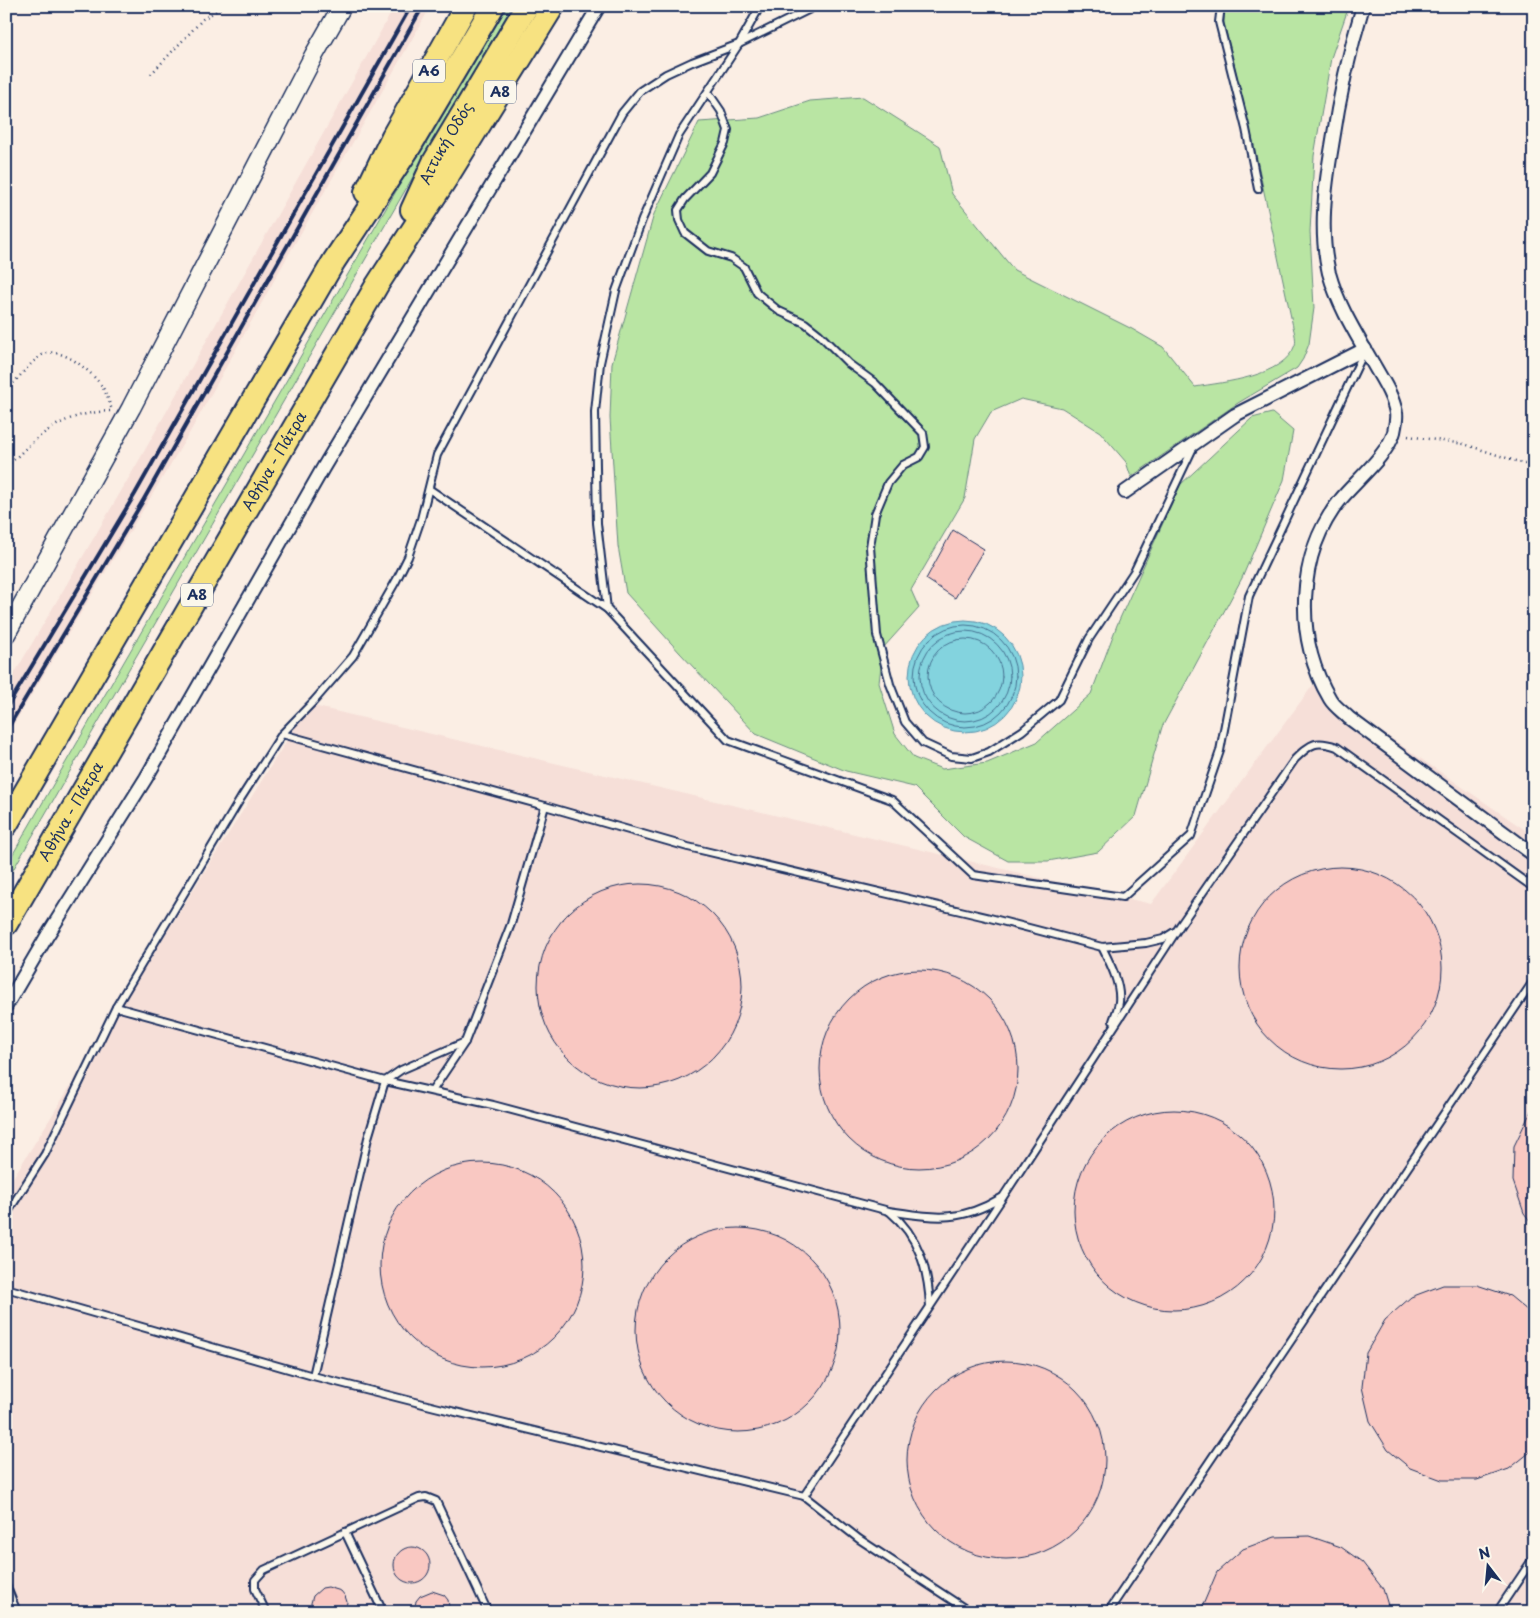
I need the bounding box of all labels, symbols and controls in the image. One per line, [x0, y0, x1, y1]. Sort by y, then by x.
road number: Α6 [413, 59, 445, 82]
road number: Α8 [484, 80, 516, 104]
street label: Αττική Οδός [412, 97, 478, 188]
street label: Αθήνα - Πάτρα [235, 406, 311, 515]
road number: Α8 [181, 584, 213, 606]
street label: Αθήνα - Πάτρα [32, 756, 108, 865]
north arrow [1462, 1540, 1512, 1590]
text: N [1476, 1541, 1493, 1565]

